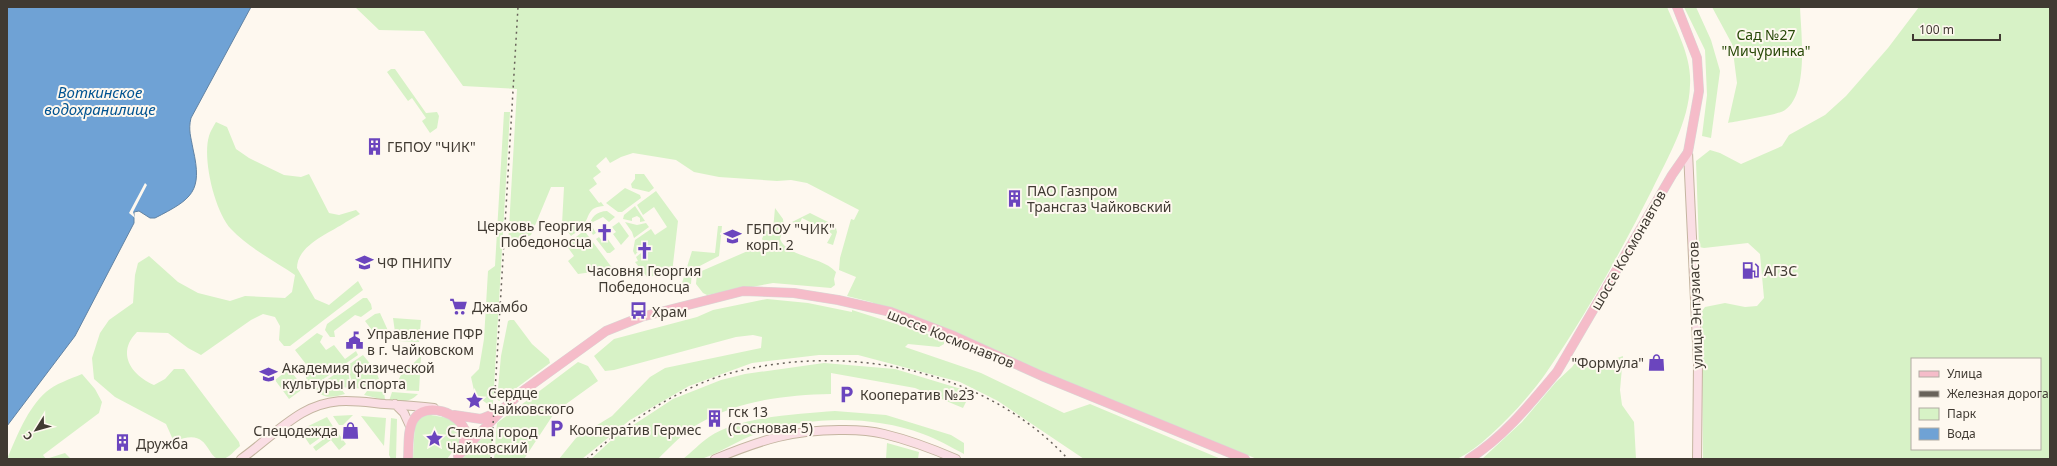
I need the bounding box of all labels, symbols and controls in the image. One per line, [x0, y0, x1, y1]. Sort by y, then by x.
scale bar [1913, 16, 2000, 42]
text: 100 m [1919, 21, 1954, 38]
park label: Сад №27 "Мичуринка" [1722, 25, 1810, 60]
water label: Воткинское водохранилище [44, 82, 156, 119]
building icon: ГБПОУ "ЧИК" [364, 136, 384, 156]
place label: ГБПОУ "ЧИК" [387, 137, 476, 156]
place label: ПАО Газпром Трансгаз Чайковский [1027, 181, 1172, 216]
street label: шоссе Космонавтов [1586, 187, 1670, 313]
building icon: ПАО Газпром Трансгаз Чайковский [1004, 188, 1024, 208]
place label: Церковь Георгия Победоносца [477, 216, 592, 251]
place label: ГБПОУ "ЧИК" корп. 2 [746, 219, 835, 254]
church icon: Церковь Георгия Победоносца [595, 223, 615, 243]
school or university icon: ГБПОУ "ЧИК" корп. 2 [723, 226, 743, 246]
church icon: Часовня Георгия Победоносца [634, 240, 654, 260]
street label: улица Энтузиастов [1683, 241, 1707, 369]
school or university icon: ЧФ ПНИПУ [354, 252, 374, 272]
place label: ЧФ ПНИПУ [377, 253, 452, 272]
fuel station icon: АГЗС [1741, 260, 1761, 280]
place label: Часовня Георгия Победоносца [587, 261, 701, 296]
place label: АГЗС [1764, 261, 1797, 280]
supermarket icon: Джамбо [449, 296, 469, 316]
place label: Джамбо [472, 297, 528, 316]
bus stop icon: Храм [629, 301, 649, 321]
place label: Храм [652, 302, 687, 321]
street label: шоссе Космонавтов [885, 304, 1017, 372]
place label: Управление ПФР в г. Чайковском [367, 324, 483, 359]
public building icon: Управление ПФР в г. Чайковском [344, 331, 364, 351]
shop icon: "Формула" [1647, 352, 1667, 372]
place label: "Формула" [1571, 353, 1644, 372]
place label: Академия физической культуры и спорта [282, 358, 435, 393]
legend [1911, 358, 2041, 450]
school or university icon: Академия физической культуры и спорта [259, 365, 279, 385]
text: Улица [1947, 365, 1982, 382]
place label: Сердце Чайковского [488, 383, 574, 418]
parking icon: Кооператив №23 [837, 384, 857, 404]
place label: Кооператив №23 [860, 385, 975, 404]
text: Железная дорога [1947, 385, 2049, 402]
place icon: Сердце Чайковского [465, 390, 485, 410]
place label: гск 13 (Сосновая 5) [728, 402, 813, 437]
text: Парк [1947, 405, 1977, 422]
building icon: гск 13 (Сосновая 5) [705, 409, 725, 429]
north arrow [16, 410, 56, 450]
parking icon: Кооператив Гермес [546, 419, 566, 439]
shop icon: Спецодежда [341, 420, 361, 440]
place label: Кооператив Гермес [569, 420, 701, 439]
place label: Спецодежда [253, 421, 338, 440]
place label: Стелла город Чайковский [447, 422, 538, 457]
text: Вода [1947, 425, 1976, 442]
text: С [19, 429, 36, 444]
place icon: Стелла город Чайковский [424, 429, 444, 449]
building icon: Дружба [113, 433, 133, 453]
place label: Дружба [136, 434, 188, 453]

